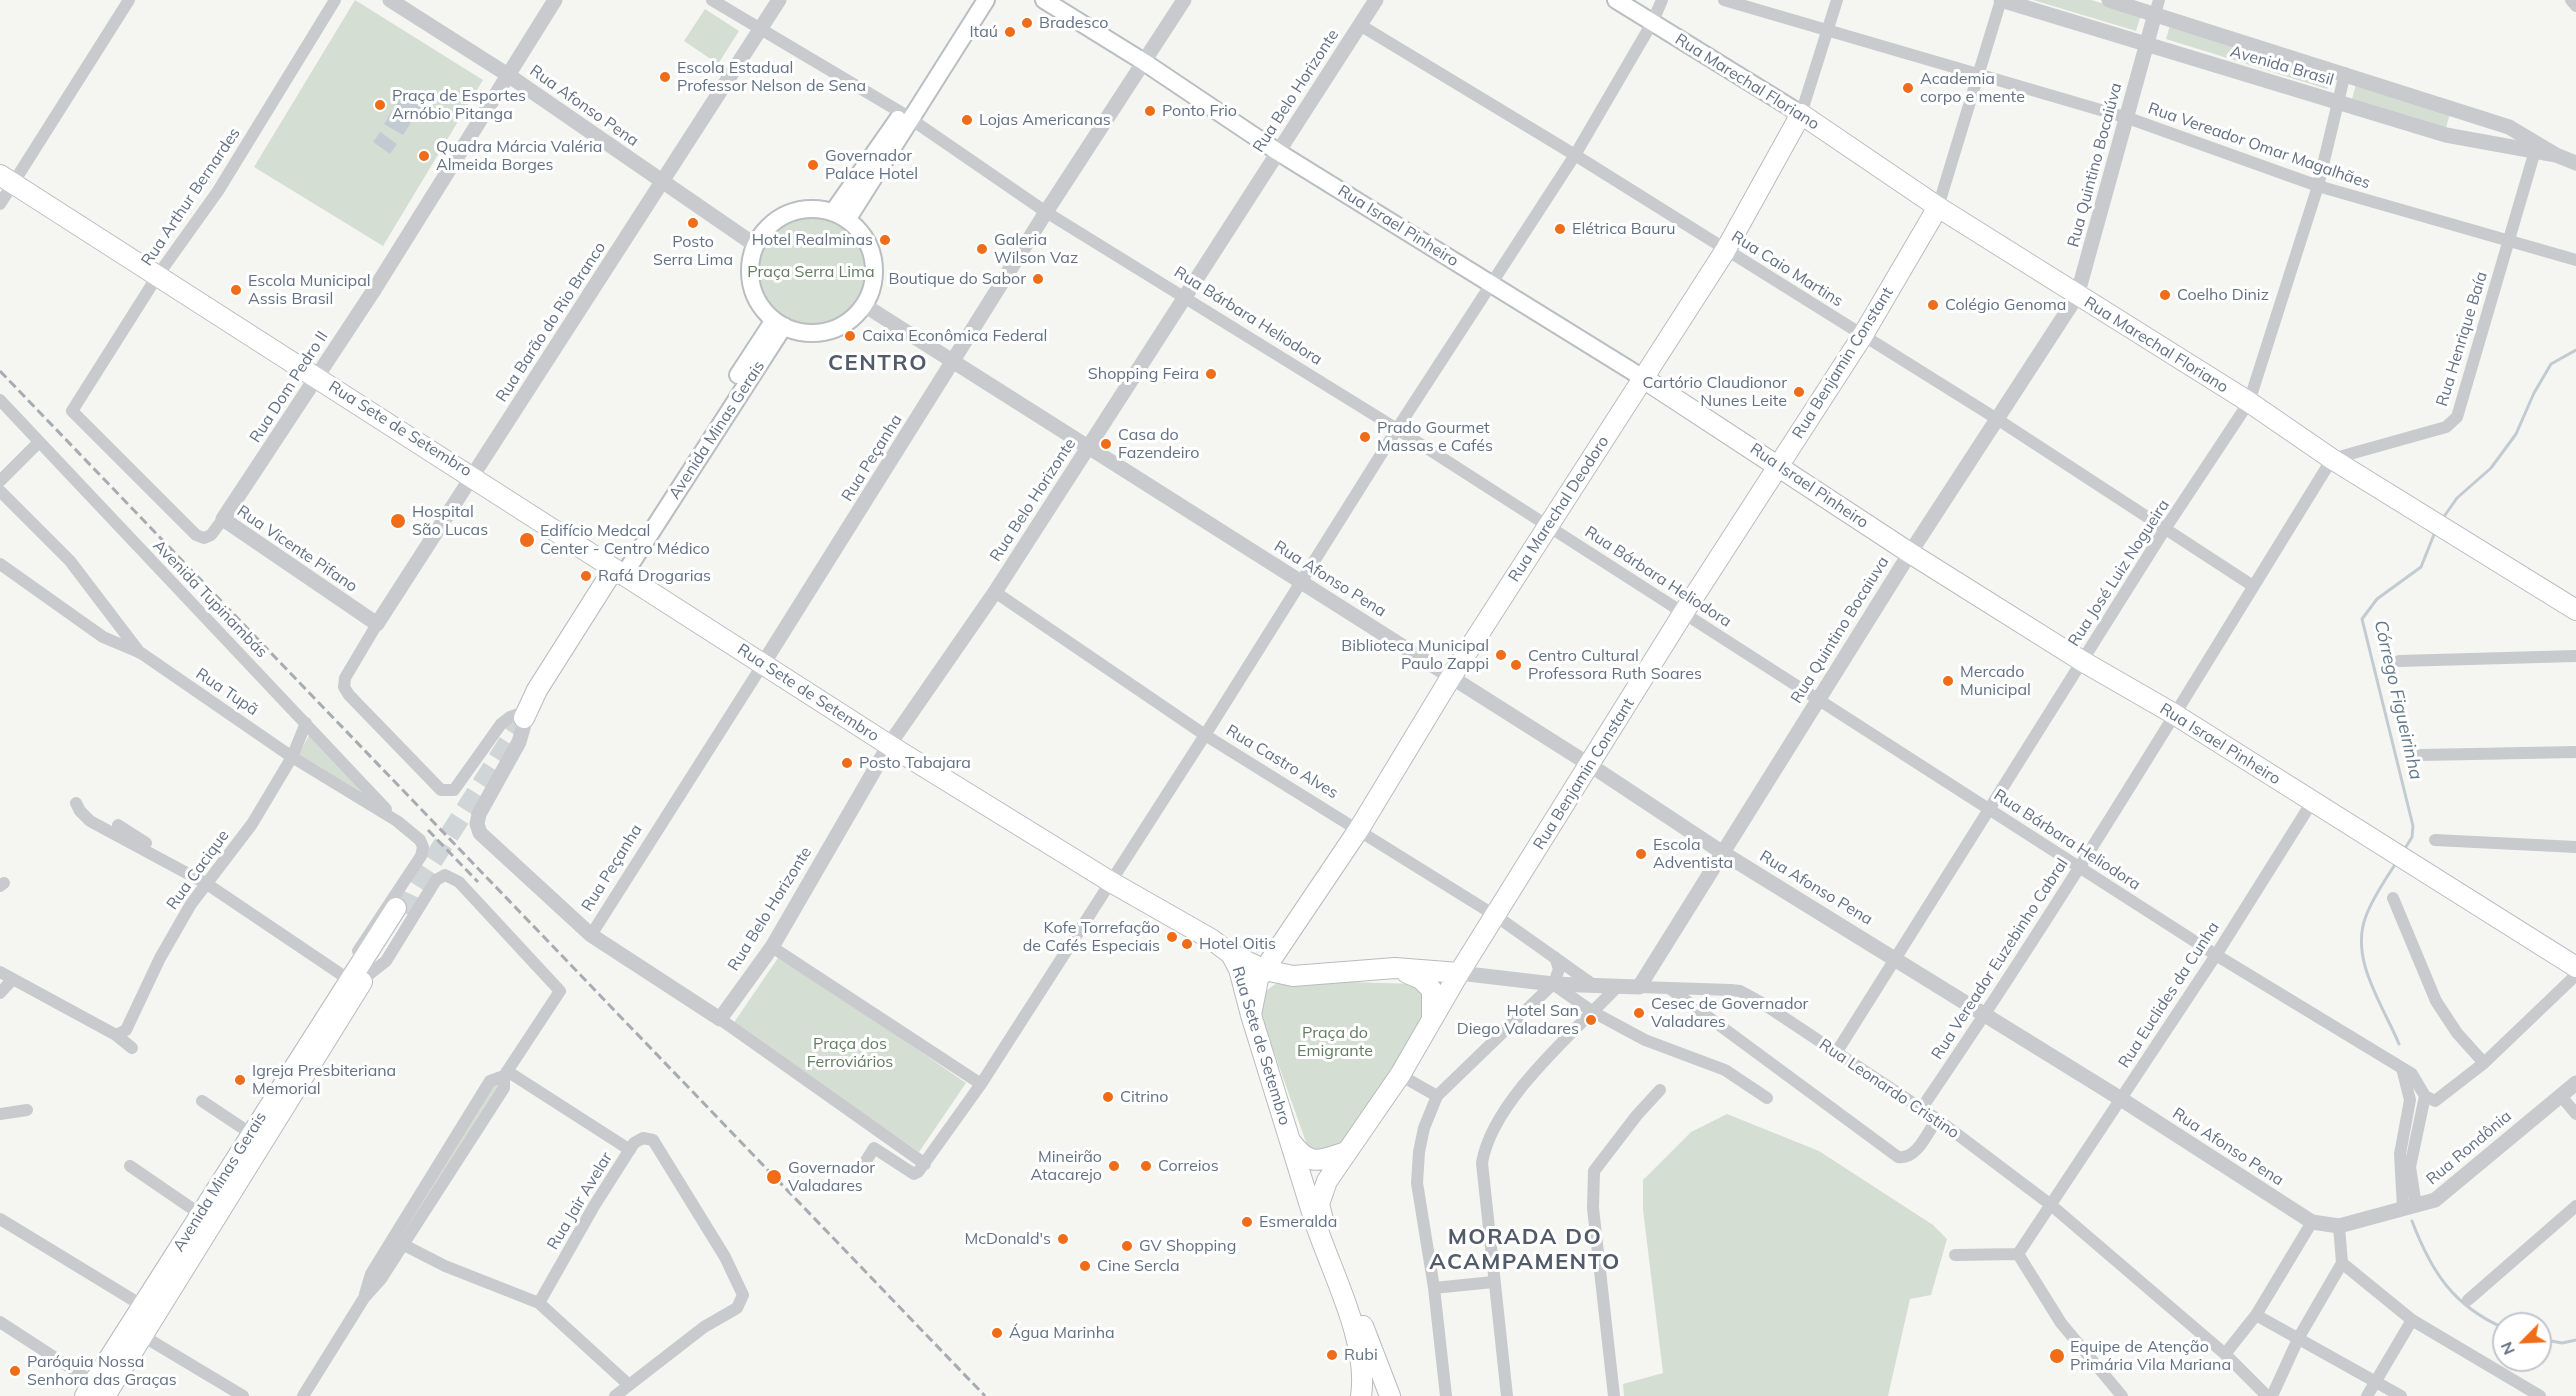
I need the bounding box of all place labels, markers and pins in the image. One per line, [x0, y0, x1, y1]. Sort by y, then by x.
place label: Bradesco [1039, 13, 1108, 33]
marker: Bradesco [1020, 16, 1034, 30]
place label: Itaú [969, 22, 998, 42]
marker: Itaú [1003, 25, 1017, 39]
place label: Escola Estadual Professor Nelson de Sena [677, 58, 866, 96]
place label: Academia corpo e mente [1920, 69, 2025, 107]
marker: Escola Estadual Professor Nelson de Sena [658, 70, 672, 84]
marker: Academia corpo e mente [1901, 81, 1915, 95]
place label: Praça de Esportes Arnóbio Pitanga [392, 86, 526, 124]
marker: Praça de Esportes Arnóbio Pitanga [373, 98, 387, 112]
place label: Ponto Frio [1162, 101, 1237, 121]
marker: Ponto Frio [1143, 104, 1157, 118]
place label: Lojas Americanas [979, 110, 1111, 130]
marker: Lojas Americanas [960, 113, 974, 127]
place label: Quadra Márcia Valéria Almeida Borges [436, 137, 602, 175]
place label: Governador Palace Hotel [825, 146, 918, 184]
marker: Quadra Márcia Valéria Almeida Borges [417, 149, 431, 163]
marker: Governador Palace Hotel [806, 158, 820, 172]
marker: Posto Serra Lima [686, 216, 700, 230]
place label: Elétrica Bauru [1572, 219, 1676, 239]
marker: Elétrica Bauru [1553, 222, 1567, 236]
place label: Hotel Realminas [752, 230, 873, 250]
place label: Galeria Wilson Vaz [994, 230, 1078, 268]
place label: Posto Serra Lima [653, 232, 733, 270]
marker: Hotel Realminas [878, 233, 892, 247]
marker: Galeria Wilson Vaz [975, 242, 989, 256]
place label: Boutique do Sabor [889, 269, 1026, 289]
place label: Escola Municipal Assis Brasil [248, 271, 371, 309]
marker: Boutique do Sabor [1031, 272, 1045, 286]
marker: Escola Municipal Assis Brasil [229, 283, 243, 297]
place label: Coelho Diniz [2177, 285, 2269, 305]
marker: Coelho Diniz [2158, 288, 2172, 302]
place label: Colégio Genoma [1945, 295, 2066, 315]
marker: Colégio Genoma [1926, 298, 1940, 312]
place label: Caixa Econômica Federal [862, 326, 1047, 346]
marker: Caixa Econômica Federal [843, 329, 857, 343]
place label: Shopping Feira [1088, 364, 1199, 384]
marker: Shopping Feira [1204, 367, 1218, 381]
place label: Cartório Claudionor Nunes Leite [1642, 373, 1787, 411]
marker: Cartório Claudionor Nunes Leite [1792, 385, 1806, 399]
place label: Prado Gourmet Massas e Cafés [1377, 418, 1493, 456]
place label: Casa do Fazendeiro [1118, 425, 1199, 463]
marker: Prado Gourmet Massas e Cafés [1358, 430, 1372, 444]
marker: Casa do Fazendeiro [1099, 437, 1113, 451]
place label: Hospital São Lucas [412, 502, 488, 540]
marker: Hospital São Lucas [389, 512, 407, 530]
place label: Edifício Medcal Center - Centro Médico [540, 521, 710, 559]
marker: Edifício Medcal Center - Centro Médico [518, 531, 536, 549]
place label: Rafá Drogarias [598, 566, 711, 586]
marker: Rafá Drogarias [579, 569, 593, 583]
place label: Biblioteca Municipal Paulo Zappi [1341, 636, 1489, 674]
place label: Centro Cultural Professora Ruth Soares [1528, 646, 1702, 684]
marker: Biblioteca Municipal Paulo Zappi [1494, 648, 1508, 662]
marker: Centro Cultural Professora Ruth Soares [1509, 658, 1523, 672]
place label: Mercado Municipal [1960, 662, 2031, 700]
marker: Mercado Municipal [1941, 674, 1955, 688]
place label: Posto Tabajara [859, 753, 971, 773]
marker: Posto Tabajara [840, 756, 854, 770]
place label: Escola Adventista [1653, 835, 1733, 873]
marker: Escola Adventista [1634, 847, 1648, 861]
place label: Kofe Torrefação de Cafés Especiais [1023, 918, 1160, 956]
marker: Kofe Torrefação de Cafés Especiais [1165, 930, 1179, 944]
place label: Hotel Oitis [1199, 934, 1276, 954]
marker: Hotel Oitis [1180, 937, 1194, 951]
place label: Cesec de Governador Valadares [1651, 994, 1808, 1032]
place label: Hotel San Diego Valadares [1457, 1001, 1579, 1039]
marker: Cesec de Governador Valadares [1632, 1006, 1646, 1020]
marker: Hotel San Diego Valadares [1584, 1013, 1598, 1027]
place label: Igreja Presbiteriana Memorial [252, 1061, 396, 1099]
marker: Igreja Presbiteriana Memorial [233, 1073, 247, 1087]
place label: Citrino [1120, 1087, 1168, 1107]
marker: Citrino [1101, 1090, 1115, 1104]
place label: Mineirão Atacarejo [1030, 1147, 1102, 1185]
place label: Correios [1158, 1156, 1219, 1176]
place label: Governador Valadares [788, 1158, 875, 1196]
marker: Mineirão Atacarejo [1107, 1159, 1121, 1173]
marker: Correios [1139, 1159, 1153, 1173]
marker: Governador Valadares [765, 1168, 783, 1186]
place label: Esmeralda [1259, 1212, 1337, 1232]
marker: Esmeralda [1240, 1215, 1254, 1229]
place label: McDonald's [964, 1229, 1051, 1249]
marker: McDonald's [1056, 1232, 1070, 1246]
place label: GV Shopping [1139, 1236, 1236, 1256]
marker: GV Shopping [1120, 1239, 1134, 1253]
place label: Cine Sercla [1097, 1256, 1180, 1276]
marker: Cine Sercla [1078, 1259, 1092, 1273]
place label: Água Marinha [1009, 1323, 1115, 1343]
marker: Água Marinha [990, 1326, 1004, 1340]
place label: Equipe de Atenção Primária Vila Mariana [2070, 1337, 2231, 1375]
place label: Rubi [1344, 1345, 1378, 1365]
marker: Equipe de Atenção Primária Vila Mariana [2048, 1347, 2066, 1365]
marker: Rubi [1325, 1348, 1339, 1362]
place label: Paróquia Nossa Senhora das Graças [27, 1352, 177, 1390]
marker: Paróquia Nossa Senhora das Graças [8, 1364, 22, 1378]

